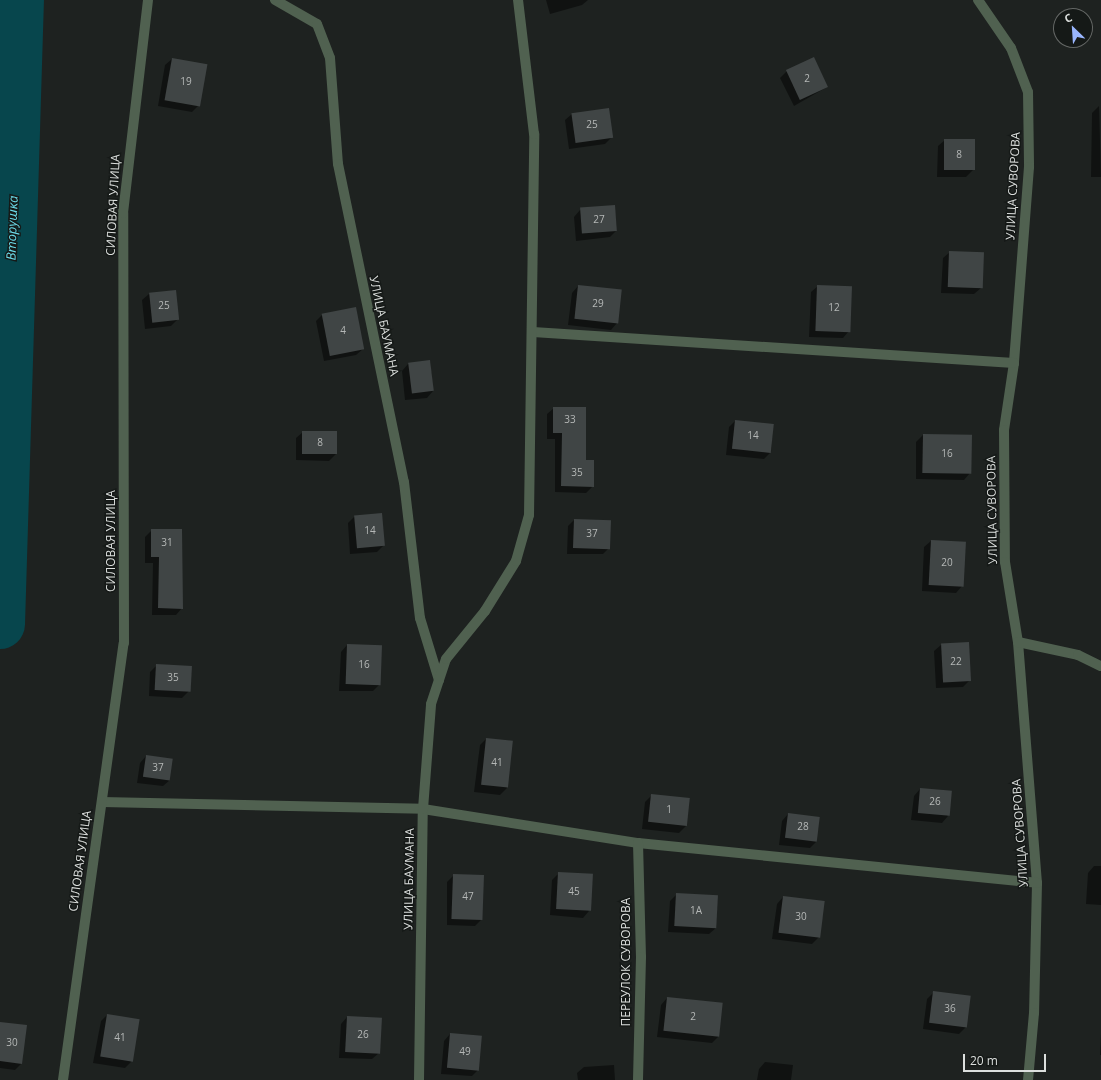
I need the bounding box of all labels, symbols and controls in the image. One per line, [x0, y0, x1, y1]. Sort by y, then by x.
north arrow [1053, 8, 1093, 48]
text: С [1062, 9, 1074, 26]
house number: 2 [804, 73, 810, 85]
house number: 19 [180, 76, 192, 88]
house number: 25 [586, 119, 598, 131]
street label: УЛИЦА СУВОРОВА [1003, 131, 1023, 241]
house number: 8 [956, 149, 962, 161]
street label: СИЛОВАЯ УЛИЦА [103, 154, 123, 256]
water label: Вторушка [3, 195, 21, 261]
house number: 27 [593, 214, 605, 226]
street label: УЛИЦА БАУМАНА [366, 275, 402, 377]
house number: 29 [592, 298, 604, 310]
house number: 25 [158, 300, 170, 312]
house number: 12 [828, 302, 840, 314]
house number: 4 [340, 325, 346, 337]
house number: 33 [564, 414, 576, 426]
house number: 14 [747, 430, 759, 442]
house number: 8 [317, 437, 323, 449]
house number: 16 [941, 448, 953, 460]
street label: УЛИЦА СУВОРОВА [984, 456, 1000, 564]
house number: 35 [571, 467, 583, 479]
street label: СИЛОВАЯ УЛИЦА [104, 490, 118, 592]
house number: 14 [364, 525, 376, 537]
house number: 37 [586, 528, 598, 540]
house number: 31 [161, 537, 173, 549]
house number: 20 [941, 557, 953, 569]
house number: 22 [950, 656, 962, 668]
house number: 16 [358, 659, 370, 671]
house number: 35 [167, 672, 179, 684]
house number: 41 [491, 757, 503, 769]
house number: 37 [152, 762, 164, 774]
street label: УЛИЦА СУВОРОВА [1009, 778, 1031, 888]
house number: 26 [929, 796, 941, 808]
house number: 1 [666, 804, 672, 816]
street label: СИЛОВАЯ УЛИЦА [66, 810, 94, 912]
house number: 28 [797, 821, 809, 833]
street label: УЛИЦА БАУМАНА [401, 828, 417, 930]
house number: 45 [568, 886, 580, 898]
house number: 47 [462, 891, 474, 903]
street label: ПЕРЕУЛОК СУВОРОВА [619, 898, 633, 1026]
house number: 1А [690, 905, 702, 917]
house number: 30 [795, 911, 807, 923]
house number: 36 [944, 1003, 956, 1015]
house number: 2 [690, 1011, 696, 1023]
house number: 26 [357, 1029, 369, 1041]
house number: 41 [114, 1032, 126, 1044]
house number: 30 [6, 1037, 18, 1049]
house number: 49 [459, 1046, 471, 1058]
scale bar [965, 1046, 1048, 1072]
text: 20 m [970, 1052, 998, 1069]

